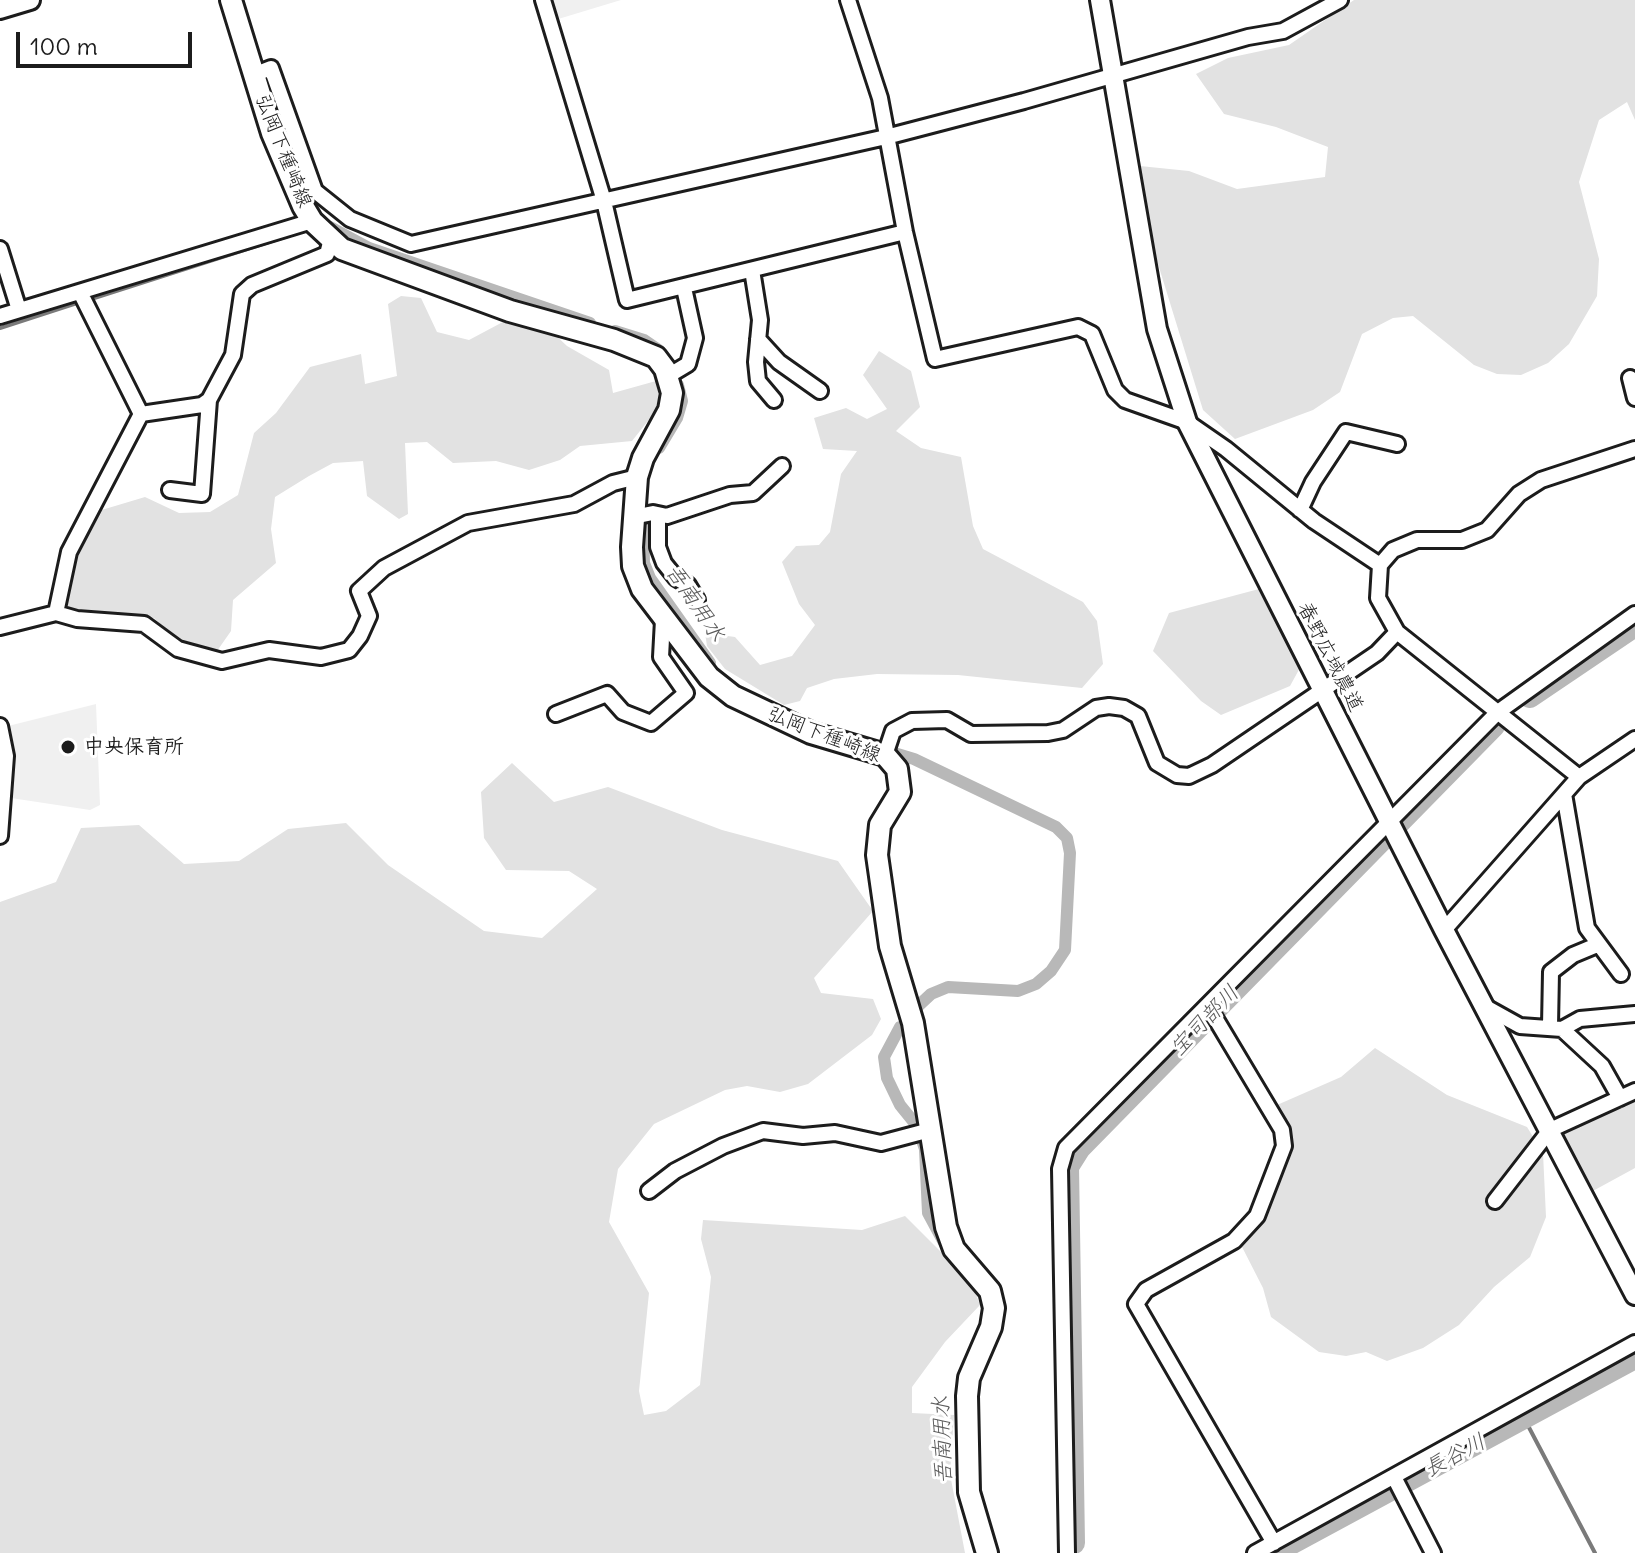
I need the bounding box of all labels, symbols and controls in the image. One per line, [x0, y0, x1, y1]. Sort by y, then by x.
scale bar [20, 16, 196, 66]
text: 100 m [30, 31, 98, 61]
street label: 弘岡下種崎線 [249, 91, 317, 211]
water label: 吾南用水 [659, 559, 731, 647]
street label: 春野広域農道 [1292, 598, 1368, 716]
street label: 弘岡下種崎線 [764, 702, 884, 768]
place label: 中央保育所 [84, 735, 184, 759]
marker: 中央保育所 [59, 738, 77, 756]
water label: 宝司部川 [1165, 980, 1245, 1062]
water label: 吾南用水 [928, 1396, 958, 1484]
water label: 長谷川 [1420, 1429, 1490, 1483]

